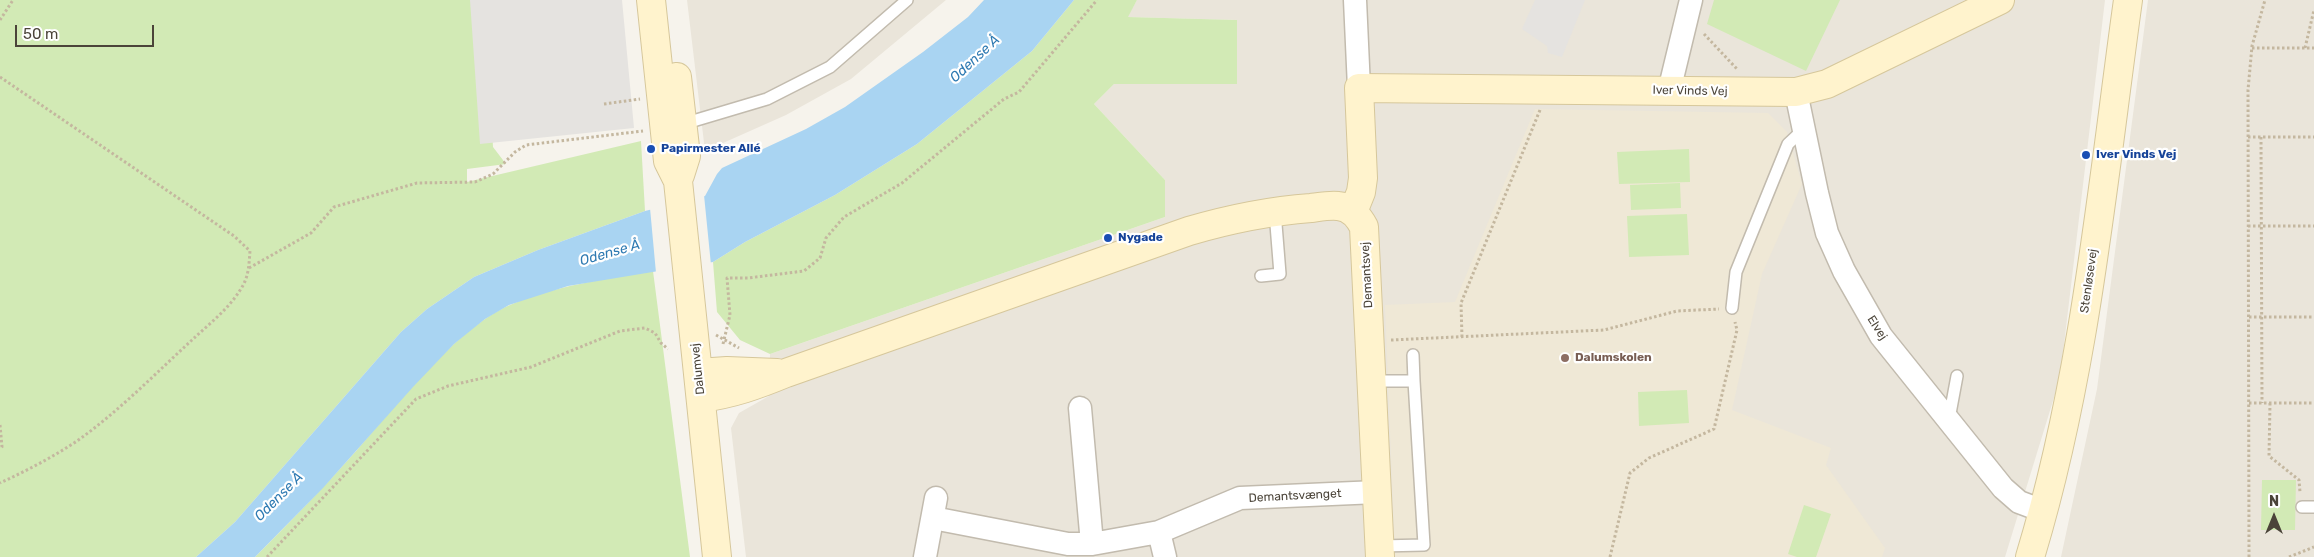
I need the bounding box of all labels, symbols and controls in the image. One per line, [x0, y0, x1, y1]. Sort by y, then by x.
scale bar [18, 15, 156, 47]
text: 50 m [23, 25, 58, 43]
water label: Odense Å [947, 32, 1003, 86]
street label: Iver Vinds Vej [1652, 83, 1728, 99]
place label: Papirmester Allé [661, 142, 761, 156]
marker: Papirmester Allé [645, 143, 657, 155]
place label: Iver Vinds Vej [2096, 148, 2176, 162]
marker: Iver Vinds Vej [2080, 149, 2092, 161]
place label: Nygade [1118, 231, 1163, 245]
marker: Nygade [1102, 232, 1114, 244]
water label: Odense Å [578, 236, 642, 270]
street label: Demantsvej [1358, 242, 1376, 308]
street label: Stenløsevej [2077, 248, 2101, 314]
street label: Elvej [1864, 313, 1890, 343]
street label: Dalumvej [688, 343, 708, 395]
place label: Dalumskolen [1575, 351, 1652, 365]
marker: Dalumskolen [1559, 352, 1571, 364]
water label: Odense Å [251, 469, 307, 525]
street label: Demantsvænget [1248, 486, 1342, 506]
north arrow [2249, 492, 2299, 542]
text: N [2269, 493, 2279, 510]

